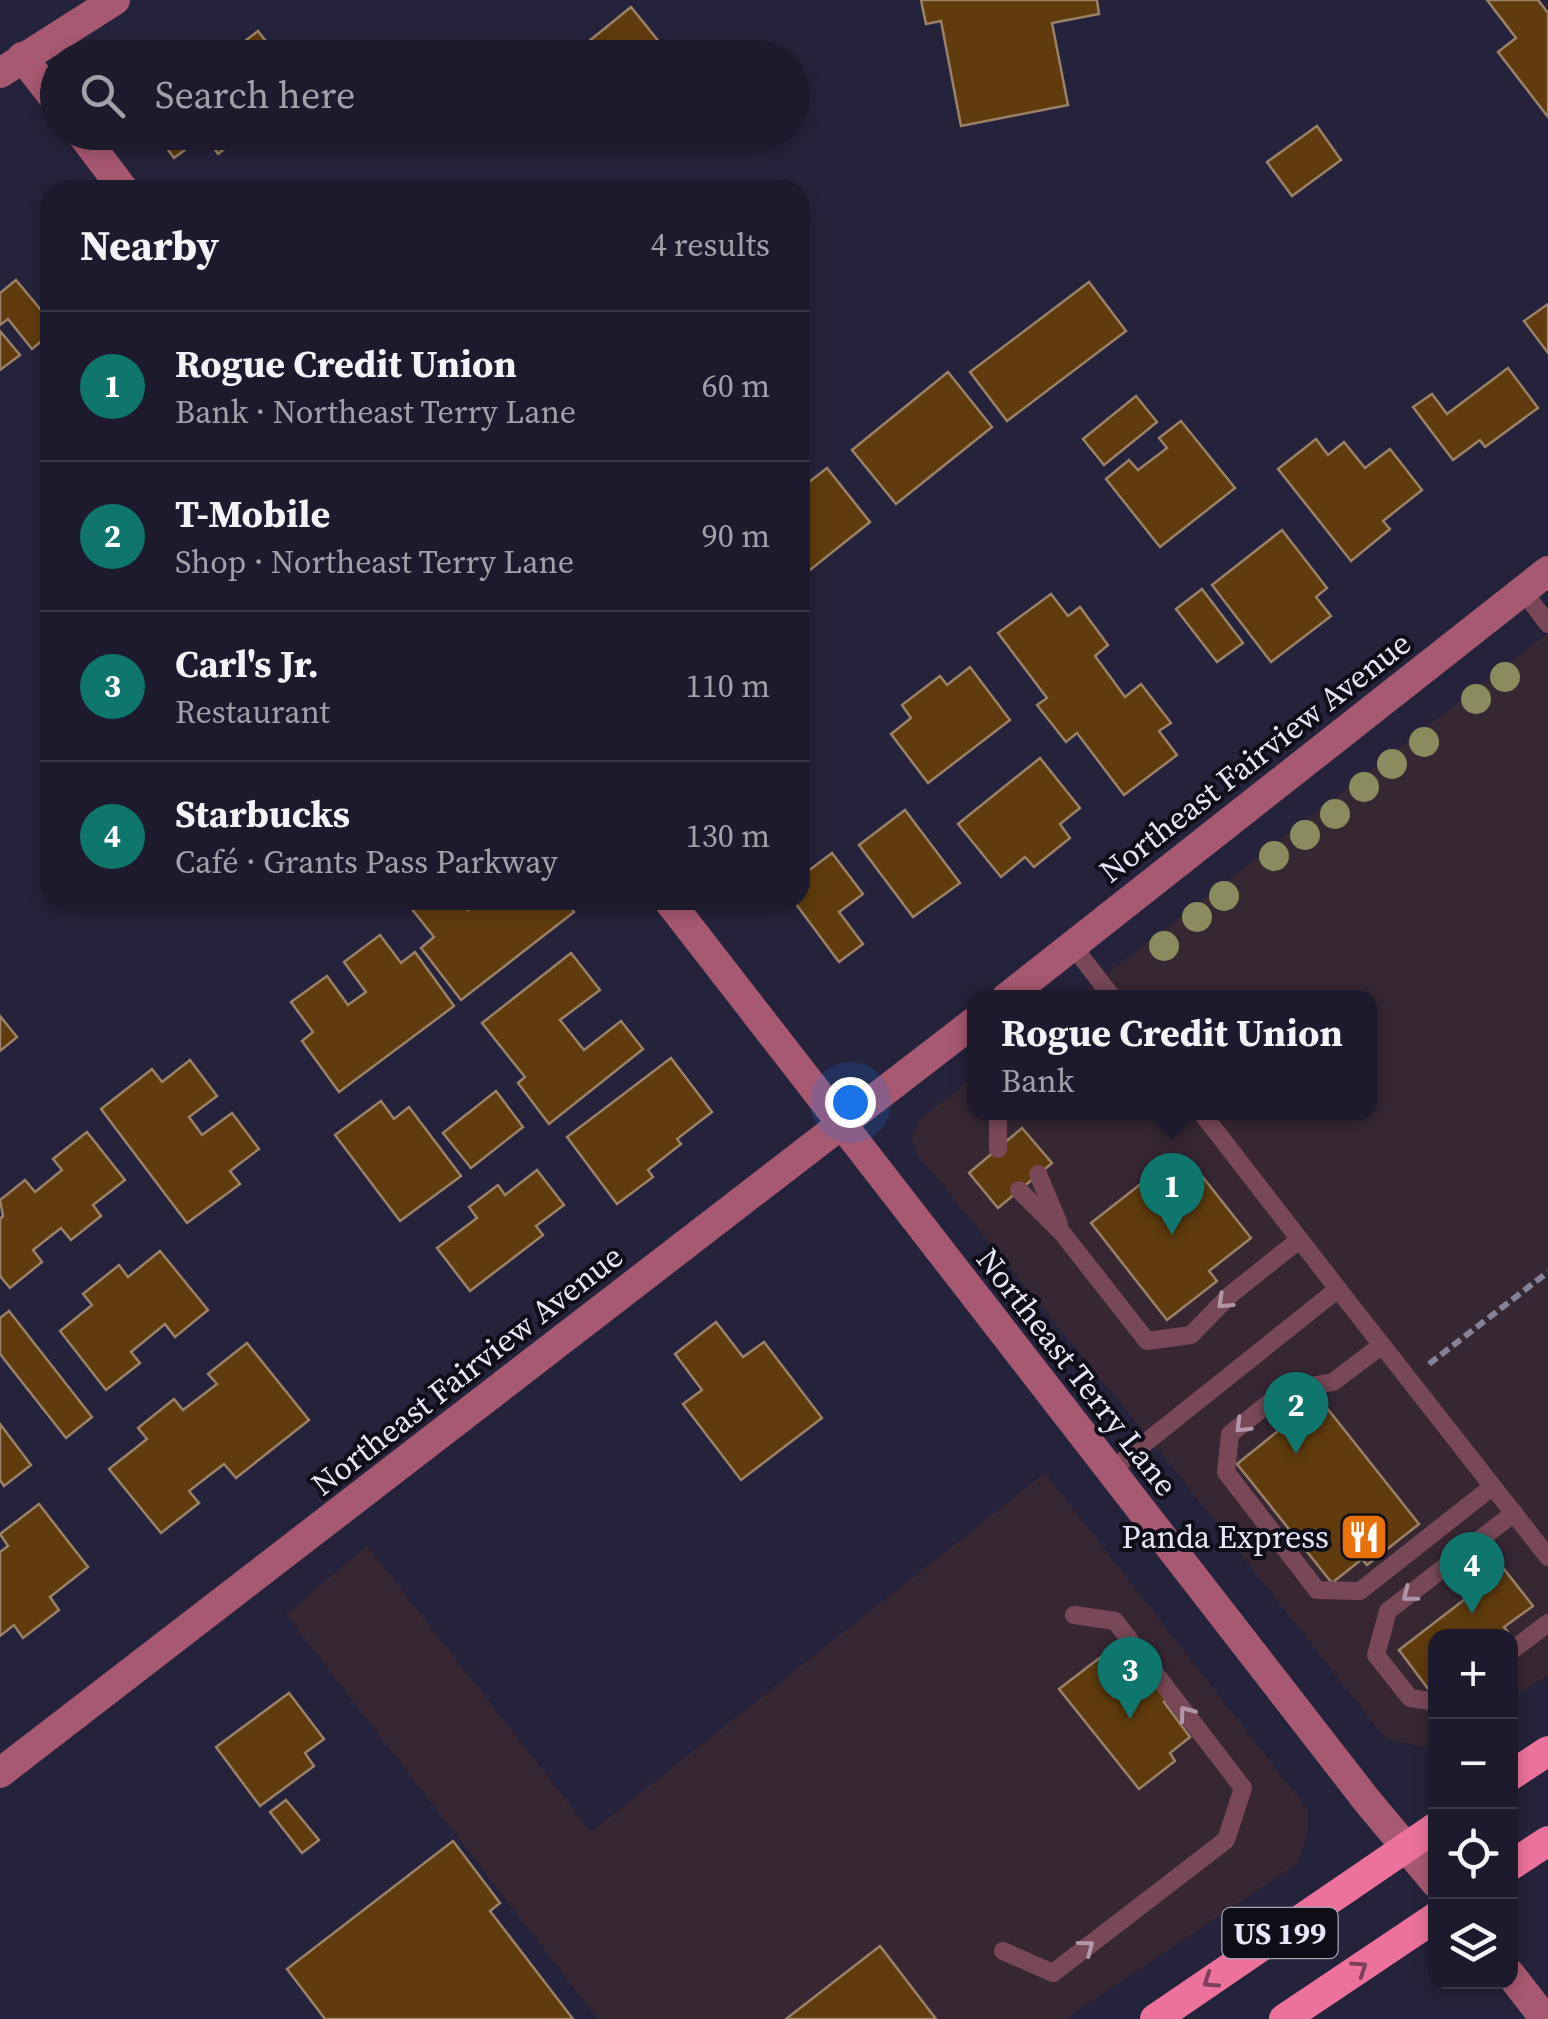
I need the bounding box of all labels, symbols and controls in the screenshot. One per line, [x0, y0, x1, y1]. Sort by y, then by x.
search box [40, 40, 810, 150]
icon: search [75, 68, 130, 123]
text: Search here [155, 69, 355, 121]
text: Nearby [80, 216, 219, 274]
text: 4 results [651, 223, 770, 267]
text: Rogue Credit Union [175, 338, 517, 390]
text: 1 [104, 364, 121, 408]
text: 60 m [702, 364, 770, 408]
text: Bank · Northeast Terry Lane [175, 390, 576, 434]
text: T-Mobile [175, 488, 330, 540]
text: 2 [104, 514, 121, 558]
text: 90 m [702, 514, 770, 558]
text: Shop · Northeast Terry Lane [175, 540, 574, 584]
street label: Northeast Fairview Avenue [1090, 621, 1420, 893]
text: Carl's Jr. [175, 638, 319, 690]
text: 3 [104, 664, 121, 708]
text: 110 m [686, 664, 770, 708]
text: Restaurant [175, 690, 330, 734]
text: Starbucks [175, 788, 350, 840]
text: 4 [104, 814, 121, 858]
text: 130 m [686, 814, 770, 858]
text: Café · Grants Pass Parkway [175, 840, 558, 884]
popup [967, 990, 1377, 1120]
text: Rogue Credit Union [1001, 1007, 1343, 1059]
text: Bank [1001, 1059, 1074, 1103]
your location [825, 1077, 876, 1128]
pin: 1 [1140, 1152, 1204, 1235]
street label: Northeast Fairview Avenue [302, 1234, 632, 1506]
street label: Northeast Terry Lane [966, 1239, 1188, 1505]
one-way arrow [1217, 1290, 1235, 1308]
pin: 2 [1264, 1372, 1328, 1454]
one-way arrow [1235, 1415, 1253, 1433]
restaurant icon: Panda Express [1338, 1511, 1390, 1563]
place label: Panda Express [1122, 1515, 1329, 1559]
pin: 4 [1440, 1532, 1504, 1614]
one-way arrow [1402, 1583, 1420, 1600]
map controls [1428, 1629, 1518, 1989]
button: + [1428, 1629, 1518, 1719]
pin: 3 [1098, 1636, 1162, 1719]
one-way arrow [1180, 1706, 1197, 1724]
button: − [1428, 1719, 1518, 1809]
button: locate [1428, 1809, 1518, 1899]
button: layers [1428, 1899, 1518, 1989]
road number: US 199 [1222, 1908, 1338, 1958]
one-way arrow [1076, 1941, 1094, 1959]
one-way arrow [1348, 1962, 1367, 1980]
one-way arrow [1202, 1969, 1221, 1987]

